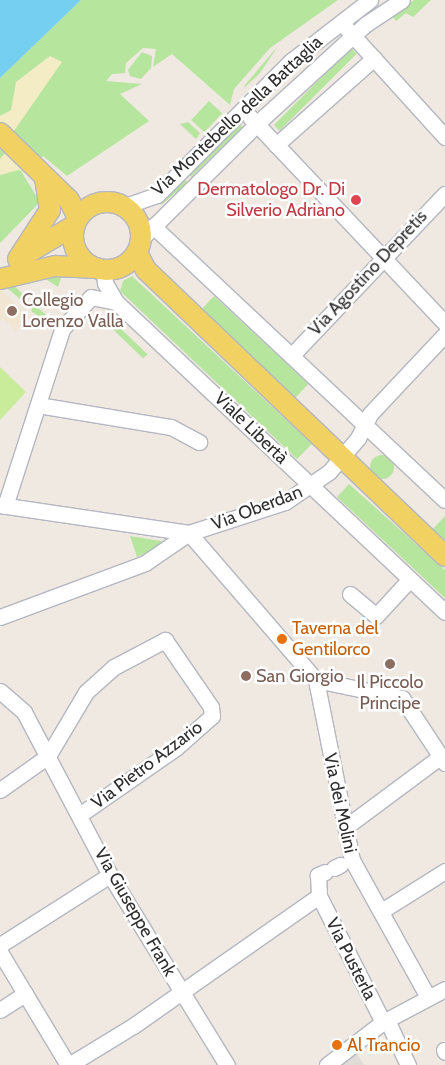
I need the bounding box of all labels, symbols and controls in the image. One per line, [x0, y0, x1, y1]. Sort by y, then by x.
street label: Via Montebello della Battaglia [147, 31, 327, 201]
place label: Dermatologo Dr. Di Silverio Adriano [197, 179, 345, 222]
marker: Dermatologo Dr. Di Silverio Adriano [349, 193, 363, 207]
street label: Via Agostino Depretis [304, 206, 432, 340]
place label: Collegio Lorenzo Valla [22, 290, 124, 332]
marker: Collegio Lorenzo Valla [6, 305, 18, 317]
street label: Viale Libertà [210, 388, 292, 468]
street label: Via Oberdan [209, 481, 305, 535]
place label: Taverna del Gentilorco [292, 618, 379, 660]
marker: Taverna del Gentilorco [276, 633, 288, 645]
marker: Il Piccolo Principe [384, 658, 396, 670]
place label: San Giorgio [256, 665, 344, 687]
marker: San Giorgio [240, 670, 252, 682]
place label: Il Piccolo Principe [357, 672, 423, 714]
street label: Via Pietro Azzario [87, 716, 207, 814]
street label: Via dei Molini [319, 751, 361, 855]
street label: Via Giuseppe Frank [90, 844, 180, 980]
street label: Via Pusterla [321, 914, 381, 1004]
place label: Al Trancio [347, 1034, 420, 1056]
marker: Al Trancio [331, 1039, 343, 1051]

